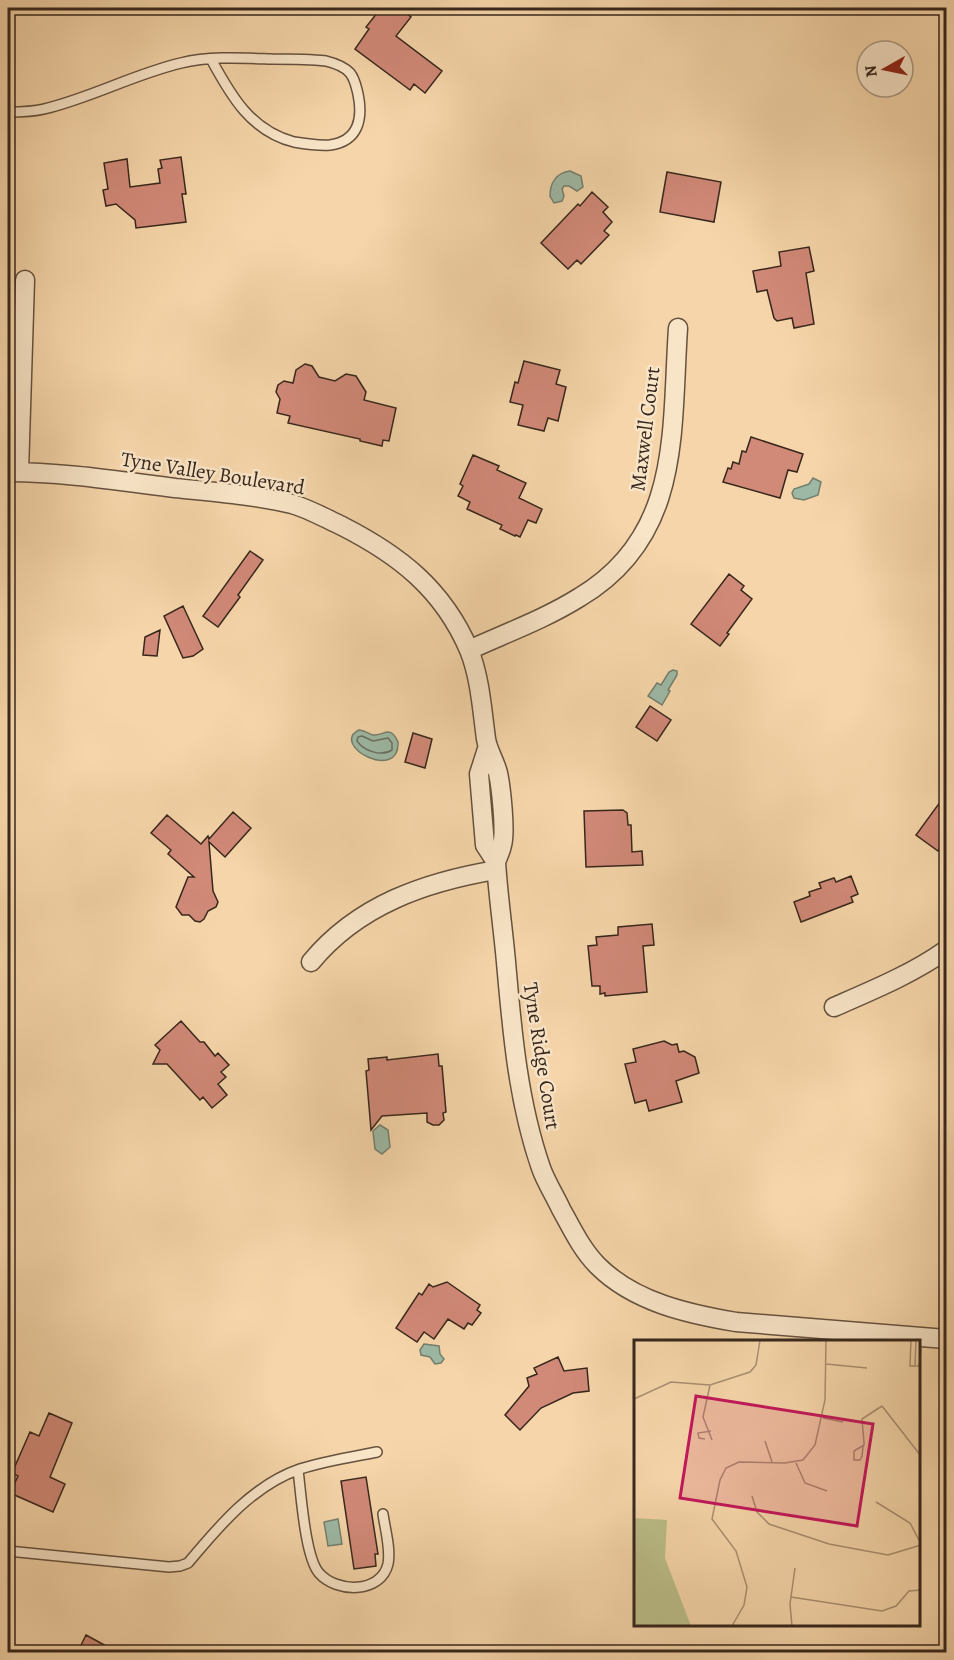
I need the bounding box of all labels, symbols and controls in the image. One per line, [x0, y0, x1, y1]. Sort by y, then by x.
north arrow [855, 39, 915, 99]
text: N [859, 63, 883, 79]
street label: Maxwell Court [623, 365, 667, 493]
street label: Tyne Valley Boulevard [119, 445, 308, 501]
street label: Tyne Ridge Court [517, 981, 567, 1131]
inset map [634, 1340, 921, 1627]

